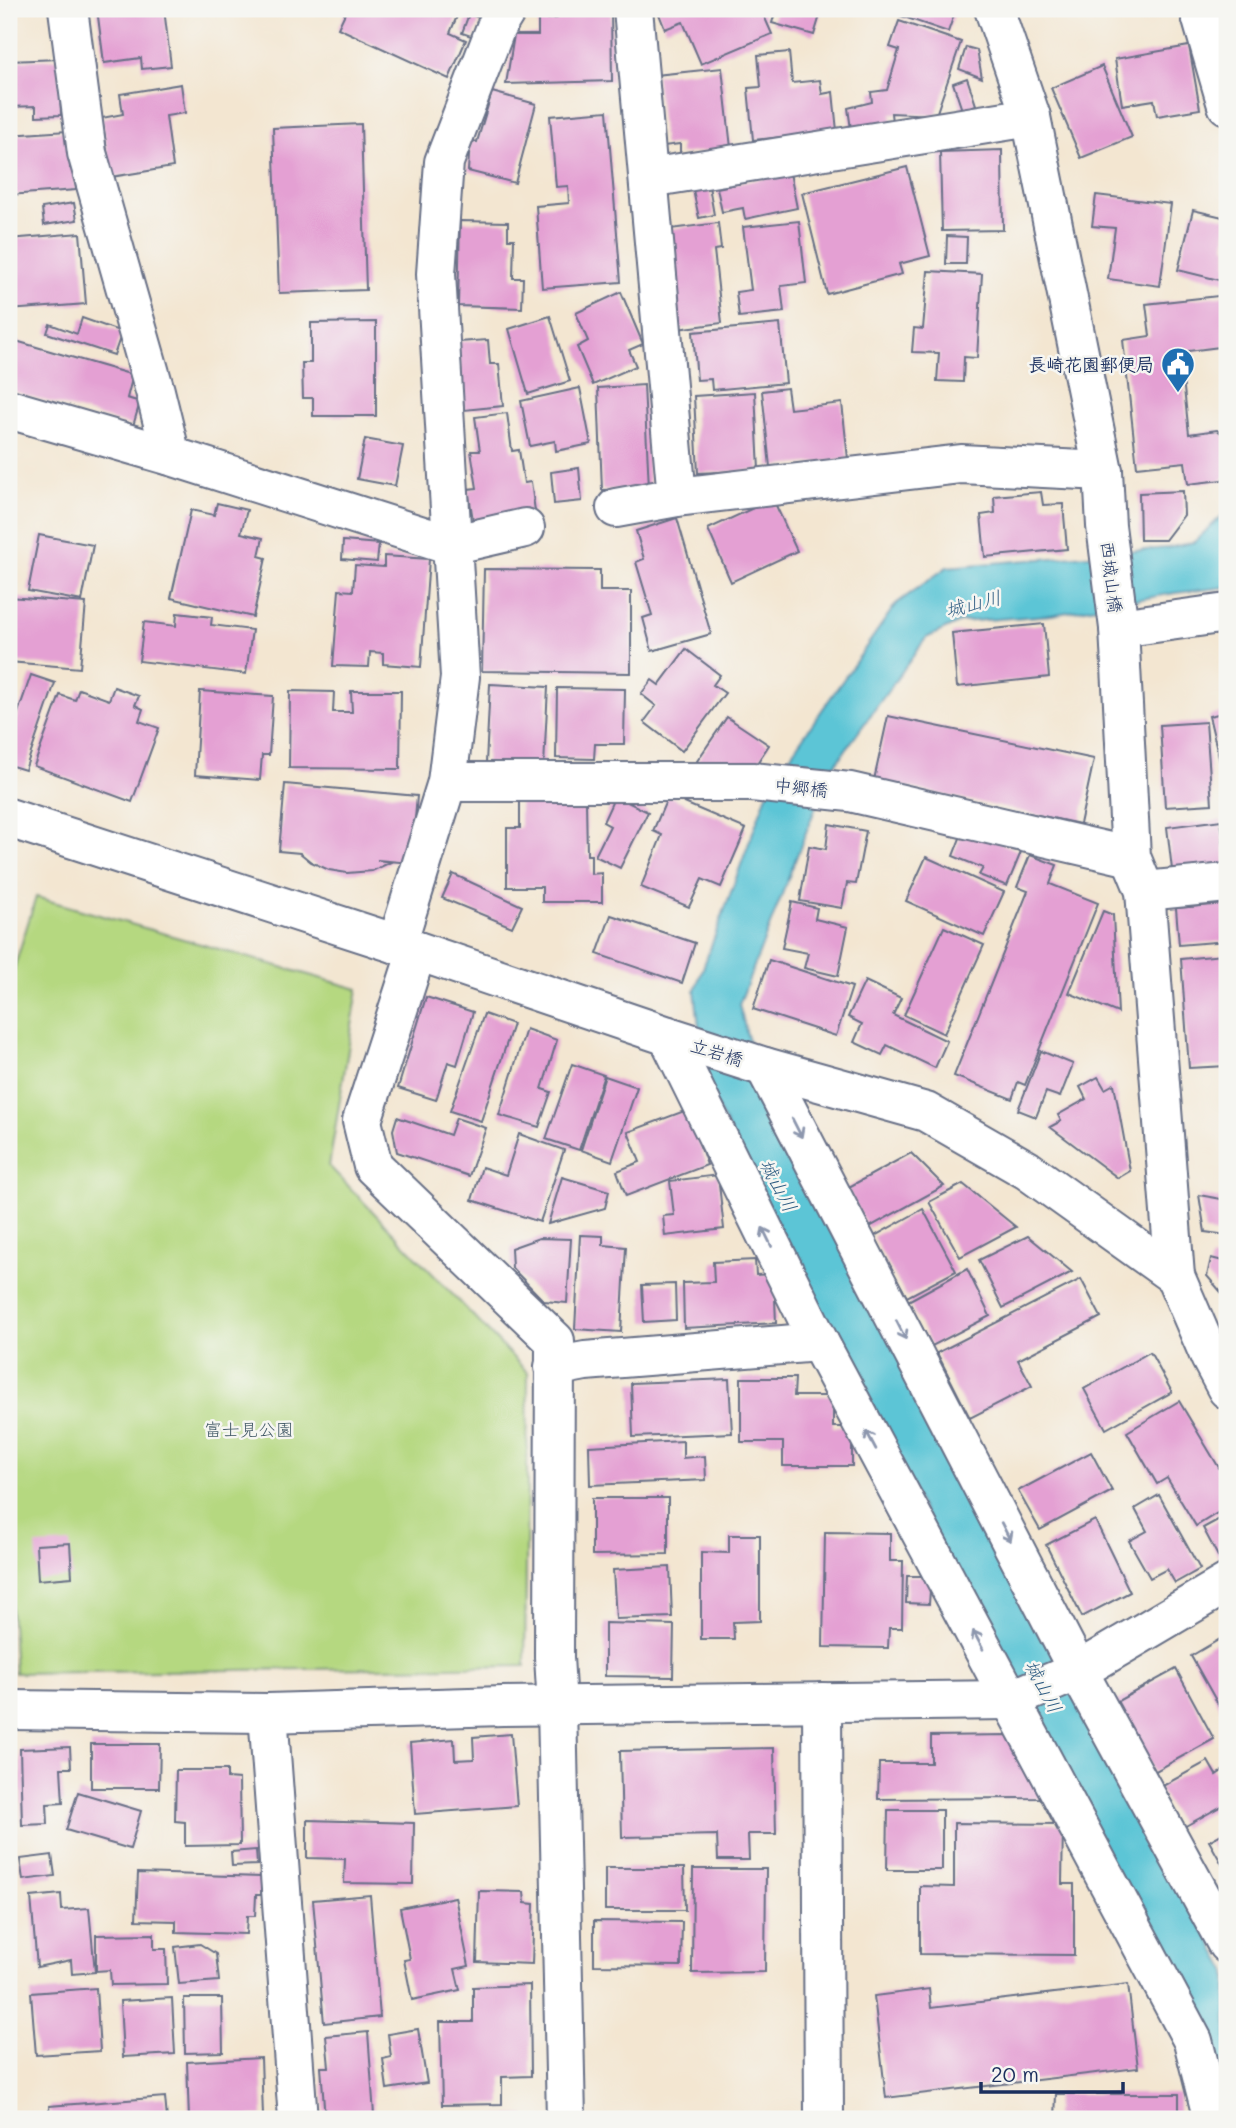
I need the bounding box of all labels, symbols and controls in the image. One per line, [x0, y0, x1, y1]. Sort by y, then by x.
public building icon: 長崎花園郵便局 [1159, 345, 1197, 394]
place label: 長崎花園郵便局 [1028, 352, 1154, 376]
street label: 西城山橋 [1096, 540, 1128, 614]
water label: 城山川 [942, 584, 1004, 622]
street label: 中郷橋 [773, 772, 829, 802]
street label: 立岩橋 [688, 1033, 746, 1071]
one-way arrow [790, 1117, 804, 1137]
water label: 城山川 [755, 1154, 803, 1216]
one-way arrow [760, 1227, 773, 1248]
one-way arrow [895, 1319, 909, 1339]
park label: 富士見公園 [204, 1417, 294, 1441]
one-way arrow [864, 1430, 878, 1450]
one-way arrow [999, 1521, 1013, 1541]
one-way arrow [971, 1630, 984, 1651]
water label: 城山川 [1020, 1655, 1068, 1717]
scale bar [981, 2051, 1122, 2095]
text: 20 m [991, 2060, 1039, 2087]

